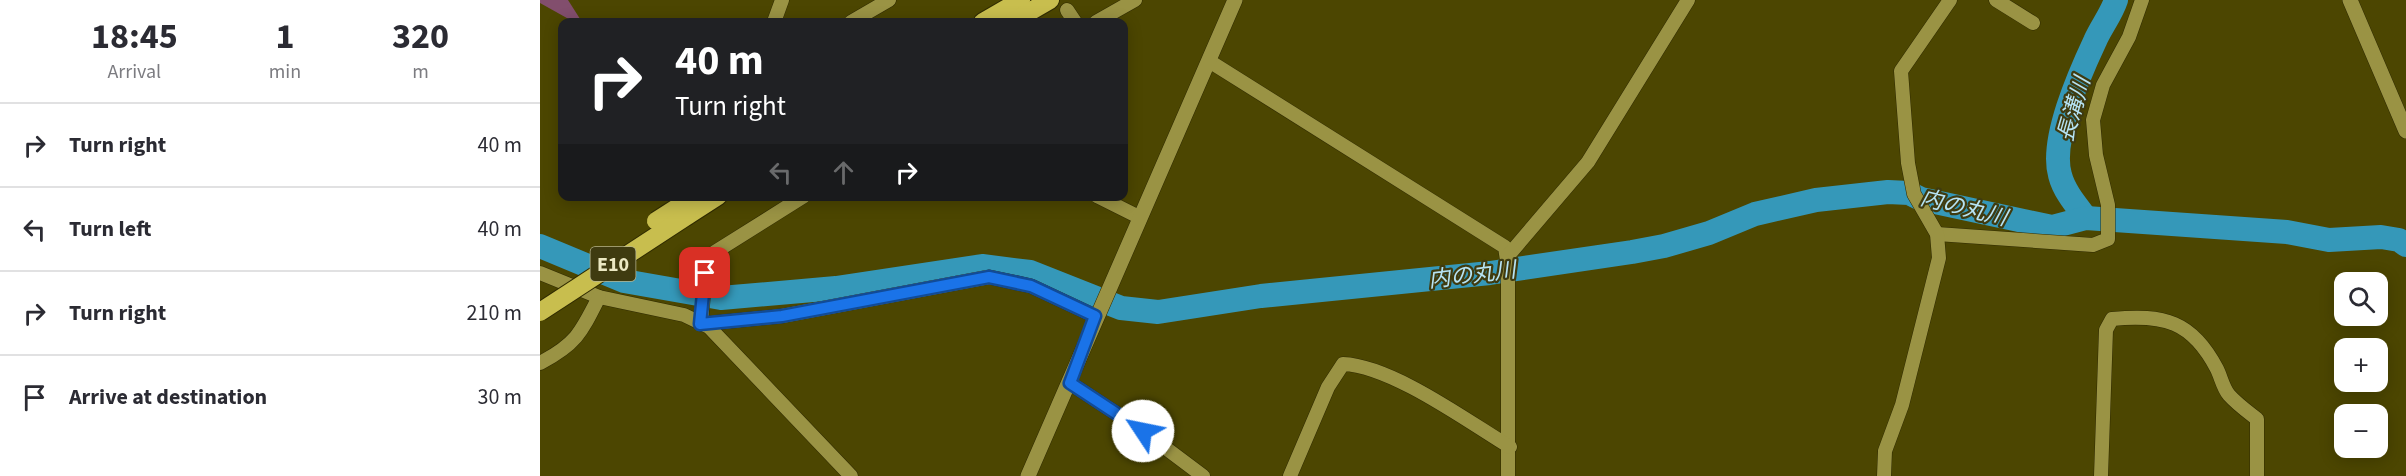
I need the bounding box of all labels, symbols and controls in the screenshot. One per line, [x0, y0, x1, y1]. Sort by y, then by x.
text: 18:45 [91, 11, 178, 62]
text: 1 [275, 11, 294, 62]
text: 320 [392, 11, 449, 62]
text: 40 m [675, 31, 764, 91]
icon: right [576, 42, 654, 120]
text: Arrival [107, 58, 161, 86]
text: min [269, 58, 301, 86]
text: m [412, 58, 429, 86]
water label: 長溝川 [2049, 71, 2099, 145]
text: Turn right [675, 87, 786, 126]
icon: right [18, 129, 51, 162]
text: Turn right [69, 129, 166, 161]
text: 40 m [477, 129, 522, 161]
icon: left [764, 156, 797, 189]
icon: ahead [827, 156, 860, 189]
icon: right [890, 156, 923, 189]
water label: 内の丸川 [1917, 182, 2012, 235]
icon: left [18, 213, 51, 246]
text: Turn left [69, 213, 151, 245]
text: 40 m [477, 213, 522, 245]
road number: E10 [590, 247, 636, 281]
pin [679, 247, 730, 298]
water label: 内の丸川 [1426, 254, 1520, 296]
icon: arrive [688, 256, 721, 289]
map controls [2334, 272, 2388, 458]
button: search [2334, 272, 2388, 326]
icon: right [18, 297, 51, 330]
text: Turn right [69, 297, 166, 329]
text: 210 m [467, 297, 522, 329]
button: + [2334, 338, 2388, 392]
icon: arrive [18, 381, 51, 414]
text: Arrive at destination [69, 381, 267, 413]
text: 30 m [477, 381, 522, 413]
position arrow [1111, 399, 1175, 463]
button: − [2334, 404, 2388, 458]

